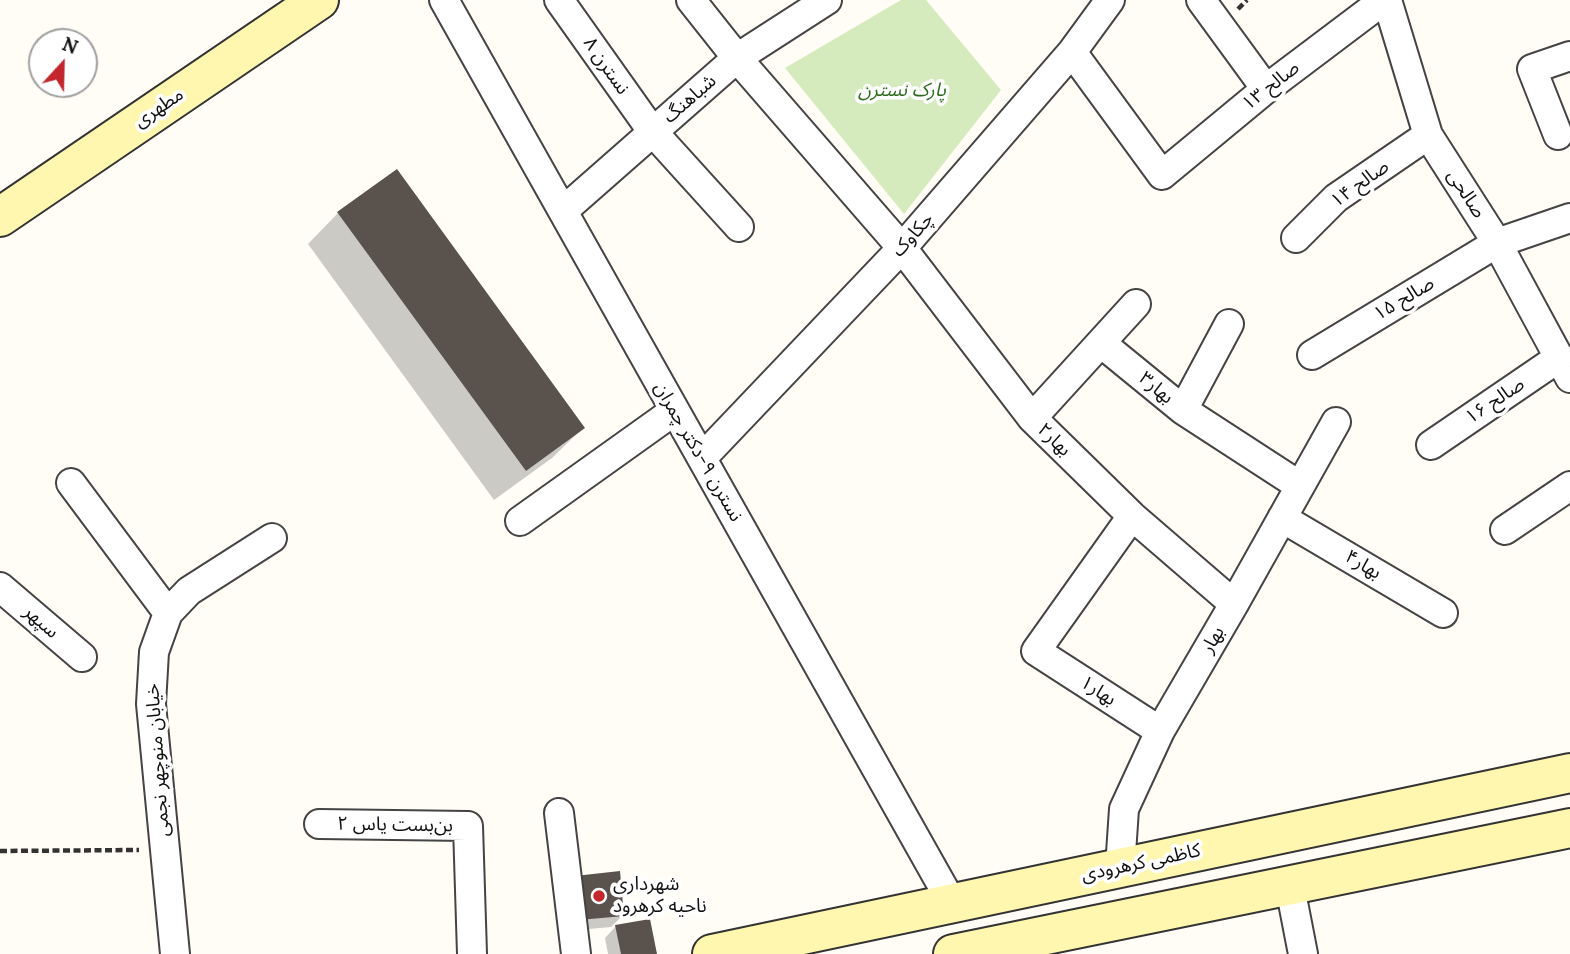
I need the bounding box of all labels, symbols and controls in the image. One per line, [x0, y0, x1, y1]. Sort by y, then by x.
north arrow [28, 28, 98, 98]
text: N [59, 32, 81, 59]
street label: نسترن ۸ [578, 33, 634, 99]
street label: صالح ۱۳ [1238, 56, 1304, 116]
street label: شباهنگ [659, 70, 721, 128]
park label: پارک نسترن [858, 80, 946, 102]
street label: مطهری [130, 83, 188, 133]
street label: صالح ۱۴ [1326, 155, 1394, 213]
street label: صالحی [1442, 165, 1490, 223]
street label: چکاوک [887, 208, 939, 262]
street label: صالح ۱۵ [1370, 272, 1438, 326]
street label: بهار۳ [1134, 367, 1178, 409]
street label: صالح ۱۶ [1461, 373, 1529, 429]
street label: نسترن ۹-دکتر چمران [649, 378, 747, 526]
street label: بهار۲ [1032, 419, 1076, 461]
street label: بهار۴ [1341, 545, 1385, 585]
street label: سپهر [19, 601, 63, 643]
street label: بهار [1196, 623, 1230, 657]
street label: بهار۱ [1076, 671, 1120, 711]
street label: خیابان منوچهر نجمی [141, 683, 175, 837]
street label: بن‌بست یاس ۲ [337, 813, 453, 837]
street label: کاظمی کرهرودی [1079, 839, 1203, 887]
place label: شهرداری ناحیه کرهرود [613, 874, 707, 918]
marker: شهرداری ناحیه کرهرود [591, 888, 607, 904]

